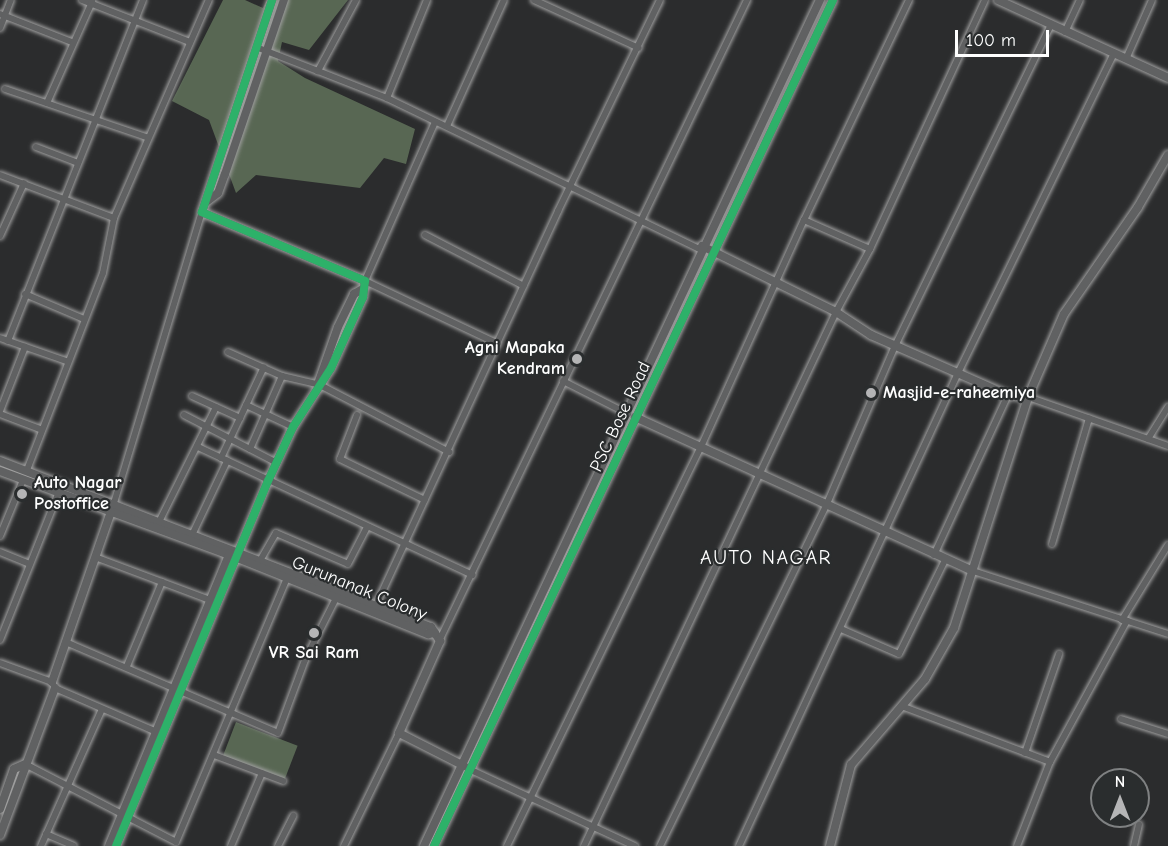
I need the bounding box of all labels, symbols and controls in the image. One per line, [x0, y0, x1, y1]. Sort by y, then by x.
scale bar [958, 18, 1052, 56]
text: 100 m [966, 30, 1016, 51]
place label: Agni Mapaka Kendram [465, 338, 565, 380]
marker: Agni Mapaka Kendram [570, 352, 584, 366]
street label: PSC Bose Road [586, 359, 656, 475]
place label: Masjid-e-raheemiya [883, 382, 1035, 404]
marker: Masjid-e-raheemiya [864, 386, 878, 400]
place label: Auto Nagar Postoffice [34, 473, 122, 516]
marker: Auto Nagar Postoffice [15, 487, 29, 501]
district label: AUTO NAGAR [700, 545, 832, 569]
street label: Gurunanak Colony [288, 552, 430, 626]
marker: VR Sai Ram [307, 626, 321, 640]
place label: VR Sai Ram [269, 642, 359, 664]
north arrow [1090, 768, 1150, 828]
text: N [1115, 773, 1125, 791]

